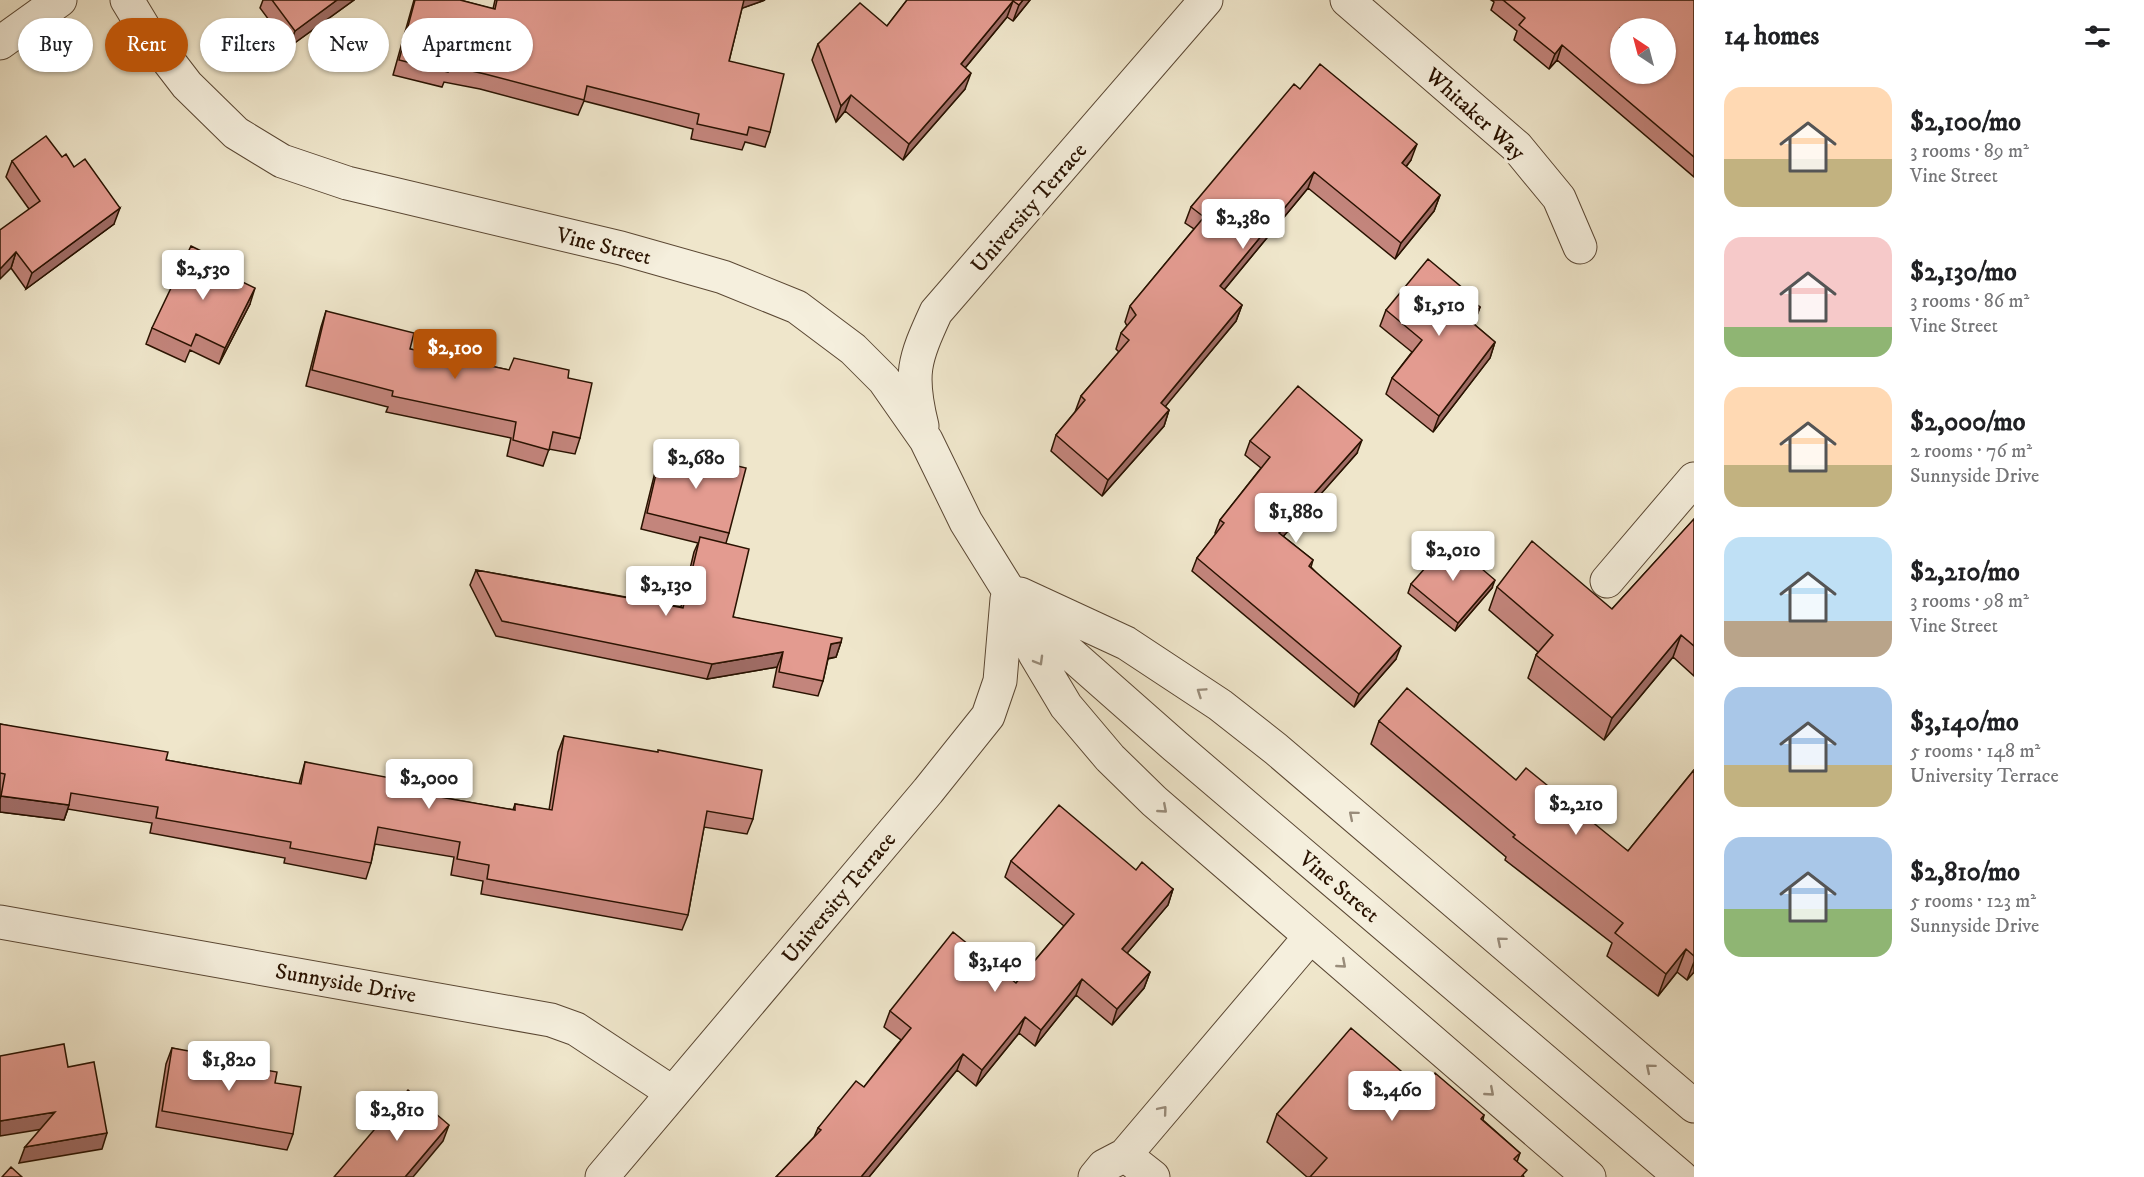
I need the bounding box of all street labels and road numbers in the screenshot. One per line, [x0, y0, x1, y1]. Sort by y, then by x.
street label: Whitaker Way [1419, 61, 1531, 167]
street label: University Terrace [965, 137, 1093, 279]
street label: Vine Street [552, 221, 654, 271]
street label: University Terrace [776, 827, 902, 969]
street label: Vine Street [1293, 845, 1385, 929]
street label: Sunnyside Drive [273, 958, 418, 1009]

